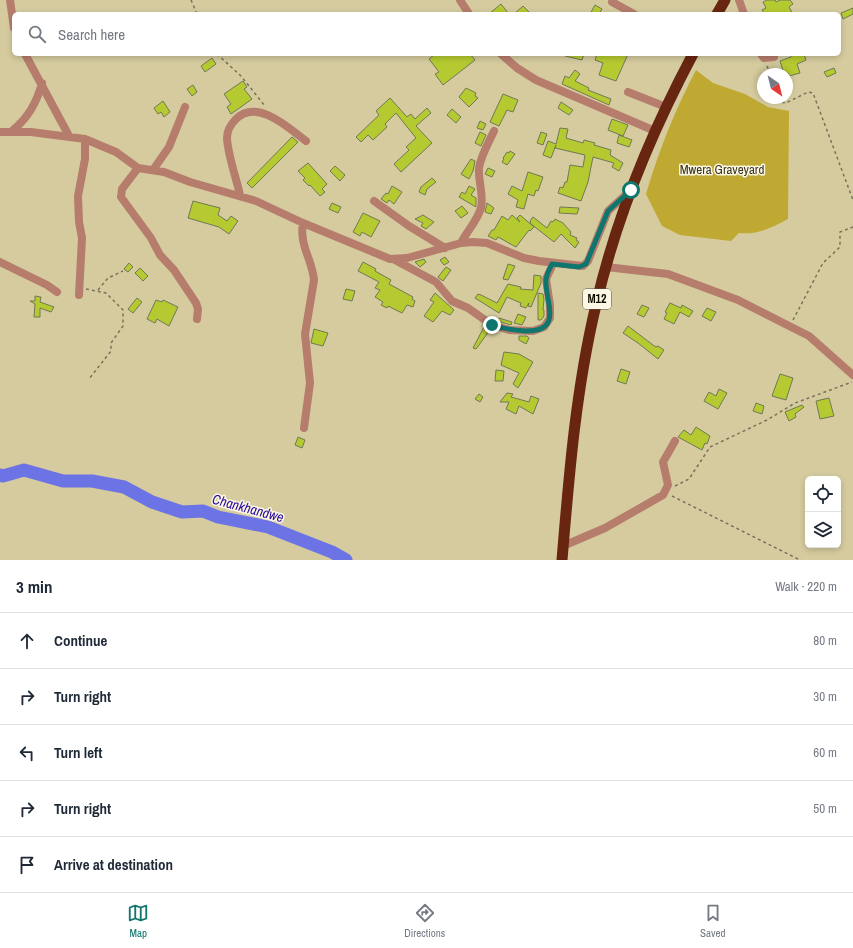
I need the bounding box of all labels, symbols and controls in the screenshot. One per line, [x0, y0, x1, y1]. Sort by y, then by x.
search box [12, 12, 841, 56]
icon: search [26, 23, 48, 45]
text: Search here [58, 24, 125, 45]
north arrow [757, 68, 793, 104]
park label: Mwera Graveyard [680, 161, 764, 178]
route start [622, 181, 640, 199]
road number: M12 [583, 289, 611, 309]
route end [483, 316, 501, 334]
map controls [805, 476, 841, 548]
button: locate [805, 476, 841, 512]
water label: Chankhandwe [210, 490, 286, 526]
button: layers [805, 512, 841, 548]
text: 3 min [16, 575, 52, 598]
text: Walk · 220 m [775, 578, 837, 595]
icon: ahead [16, 630, 38, 652]
text: Continue [54, 630, 107, 651]
text: 80 m [813, 632, 837, 649]
icon: right [16, 686, 38, 708]
text: Turn right [54, 686, 111, 707]
text: 30 m [813, 688, 837, 705]
icon: left [16, 742, 38, 764]
text: Turn left [54, 742, 102, 763]
text: 60 m [813, 744, 837, 761]
icon: right [16, 798, 38, 820]
text: Turn right [54, 798, 111, 819]
text: 50 m [813, 800, 837, 817]
icon: arrive [16, 854, 38, 876]
text: Arrive at destination [54, 854, 173, 875]
tab: Map [127, 902, 149, 940]
tab: Directions [404, 902, 445, 940]
tab: Saved [700, 902, 726, 940]

